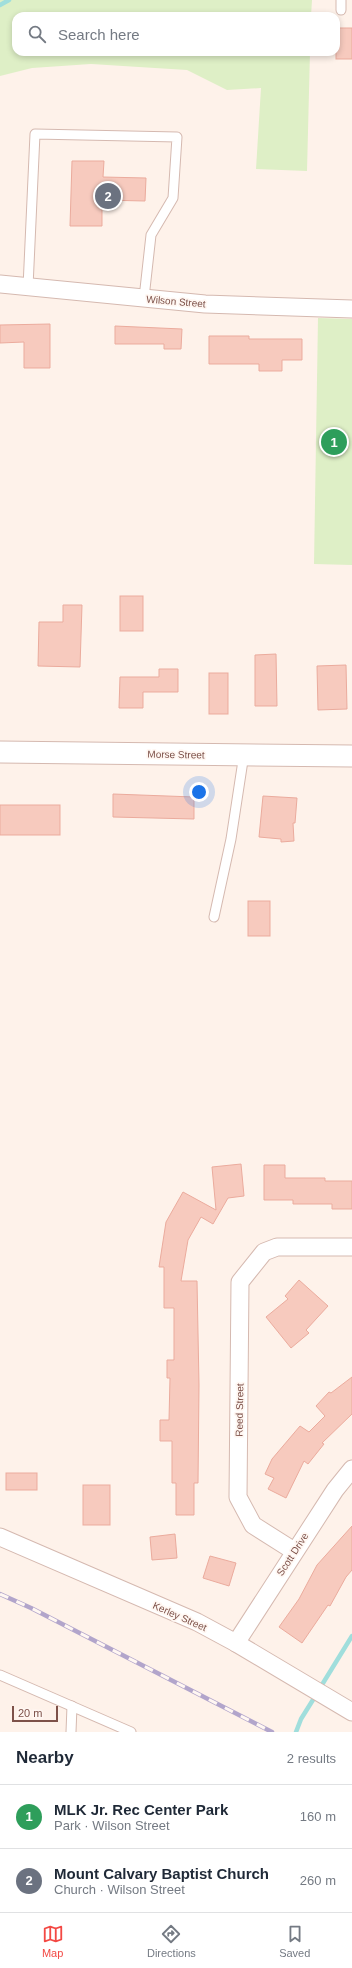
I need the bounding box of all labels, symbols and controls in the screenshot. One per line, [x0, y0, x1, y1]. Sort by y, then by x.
search box [12, 12, 340, 56]
icon: search [26, 23, 48, 45]
text: Search here [58, 26, 140, 43]
pin: 2 [95, 181, 121, 211]
street label: Wilson Street [146, 293, 206, 310]
pin: 1 [321, 427, 347, 457]
street label: Morse Street [147, 749, 205, 761]
your location [189, 782, 209, 802]
street label: Reed Street [234, 1383, 245, 1437]
street label: Scott Drive [274, 1530, 311, 1578]
street label: Kerley Street [151, 1600, 209, 1633]
scale bar [12, 1704, 58, 1723]
text: 20 m [18, 1707, 42, 1719]
text: Nearby [16, 1748, 74, 1767]
text: 2 results [287, 1751, 336, 1766]
text: MLK Jr. Rec Center Park [54, 1801, 228, 1818]
text: 1 [25, 1809, 33, 1824]
text: 160 m [300, 1809, 336, 1824]
text: Park · Wilson Street [54, 1818, 170, 1833]
text: Mount Calvary Baptist Church [54, 1865, 269, 1882]
text: 2 [25, 1873, 33, 1888]
text: 260 m [300, 1873, 336, 1888]
text: Church · Wilson Street [54, 1882, 185, 1897]
tab: Map [42, 1923, 64, 1959]
tab: Directions [147, 1923, 196, 1959]
tab: Saved [279, 1923, 310, 1959]

